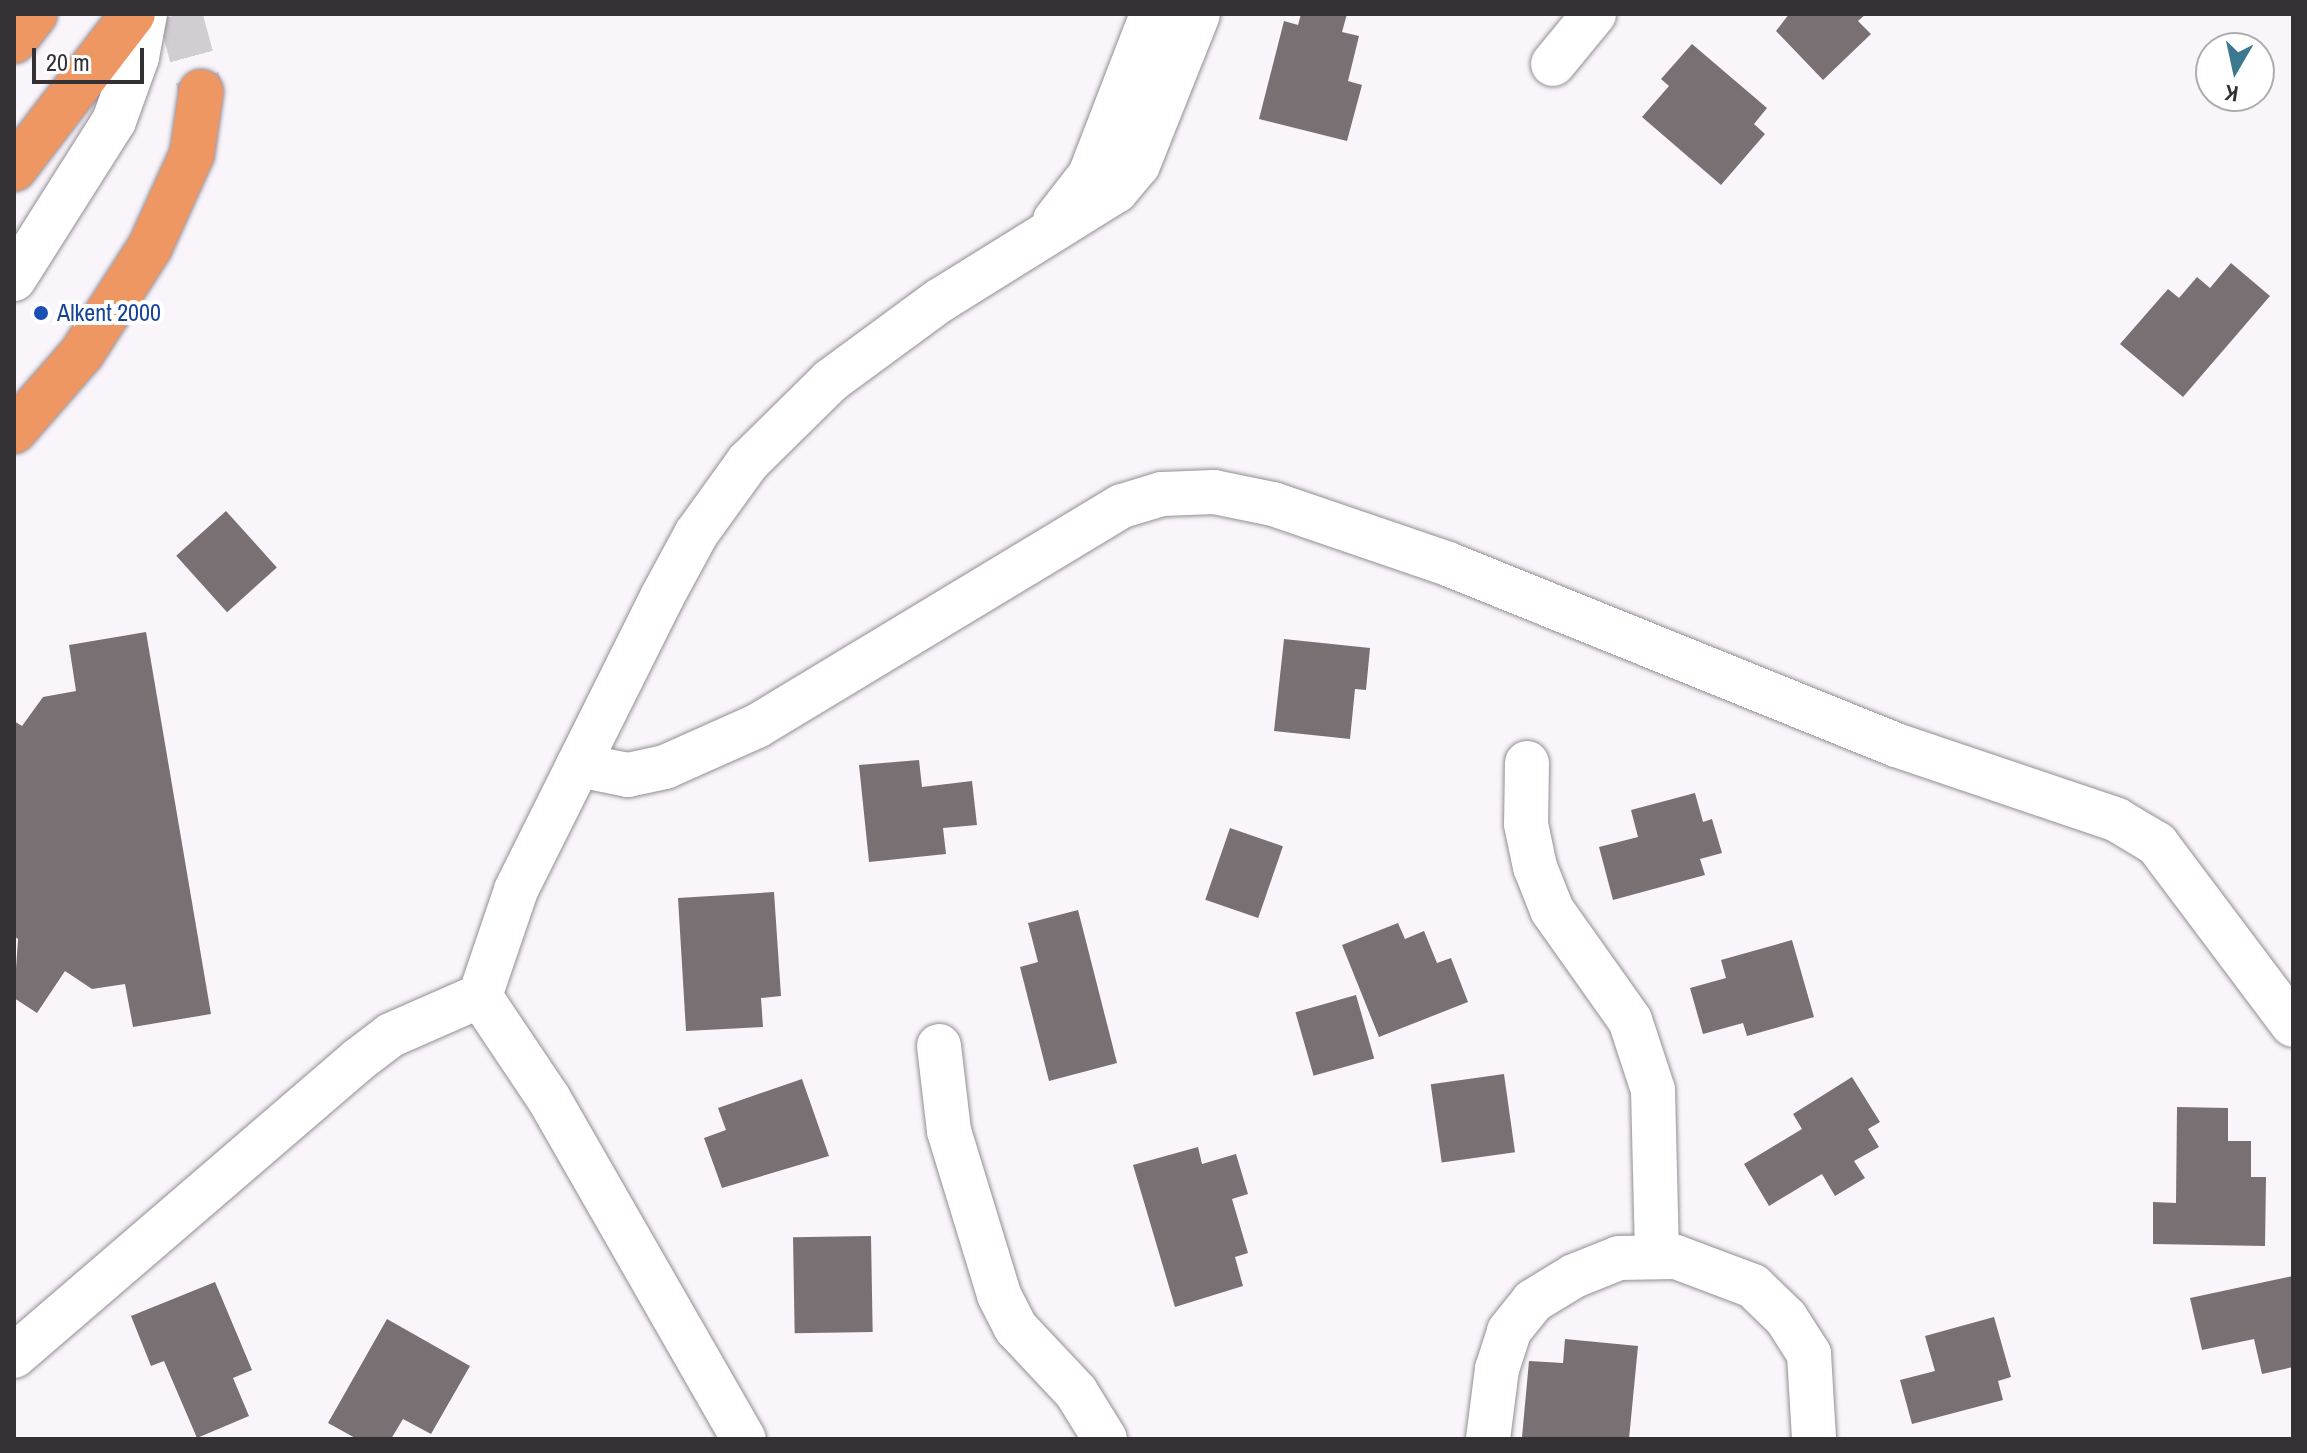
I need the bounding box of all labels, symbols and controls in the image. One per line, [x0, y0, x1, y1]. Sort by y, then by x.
scale bar [36, 32, 148, 82]
north arrow [2195, 32, 2275, 112]
text: 20 m [46, 46, 90, 78]
text: K [2223, 78, 2240, 110]
place label: Alkent 2000 [57, 299, 161, 327]
marker: Alkent 2000 [32, 304, 50, 322]

